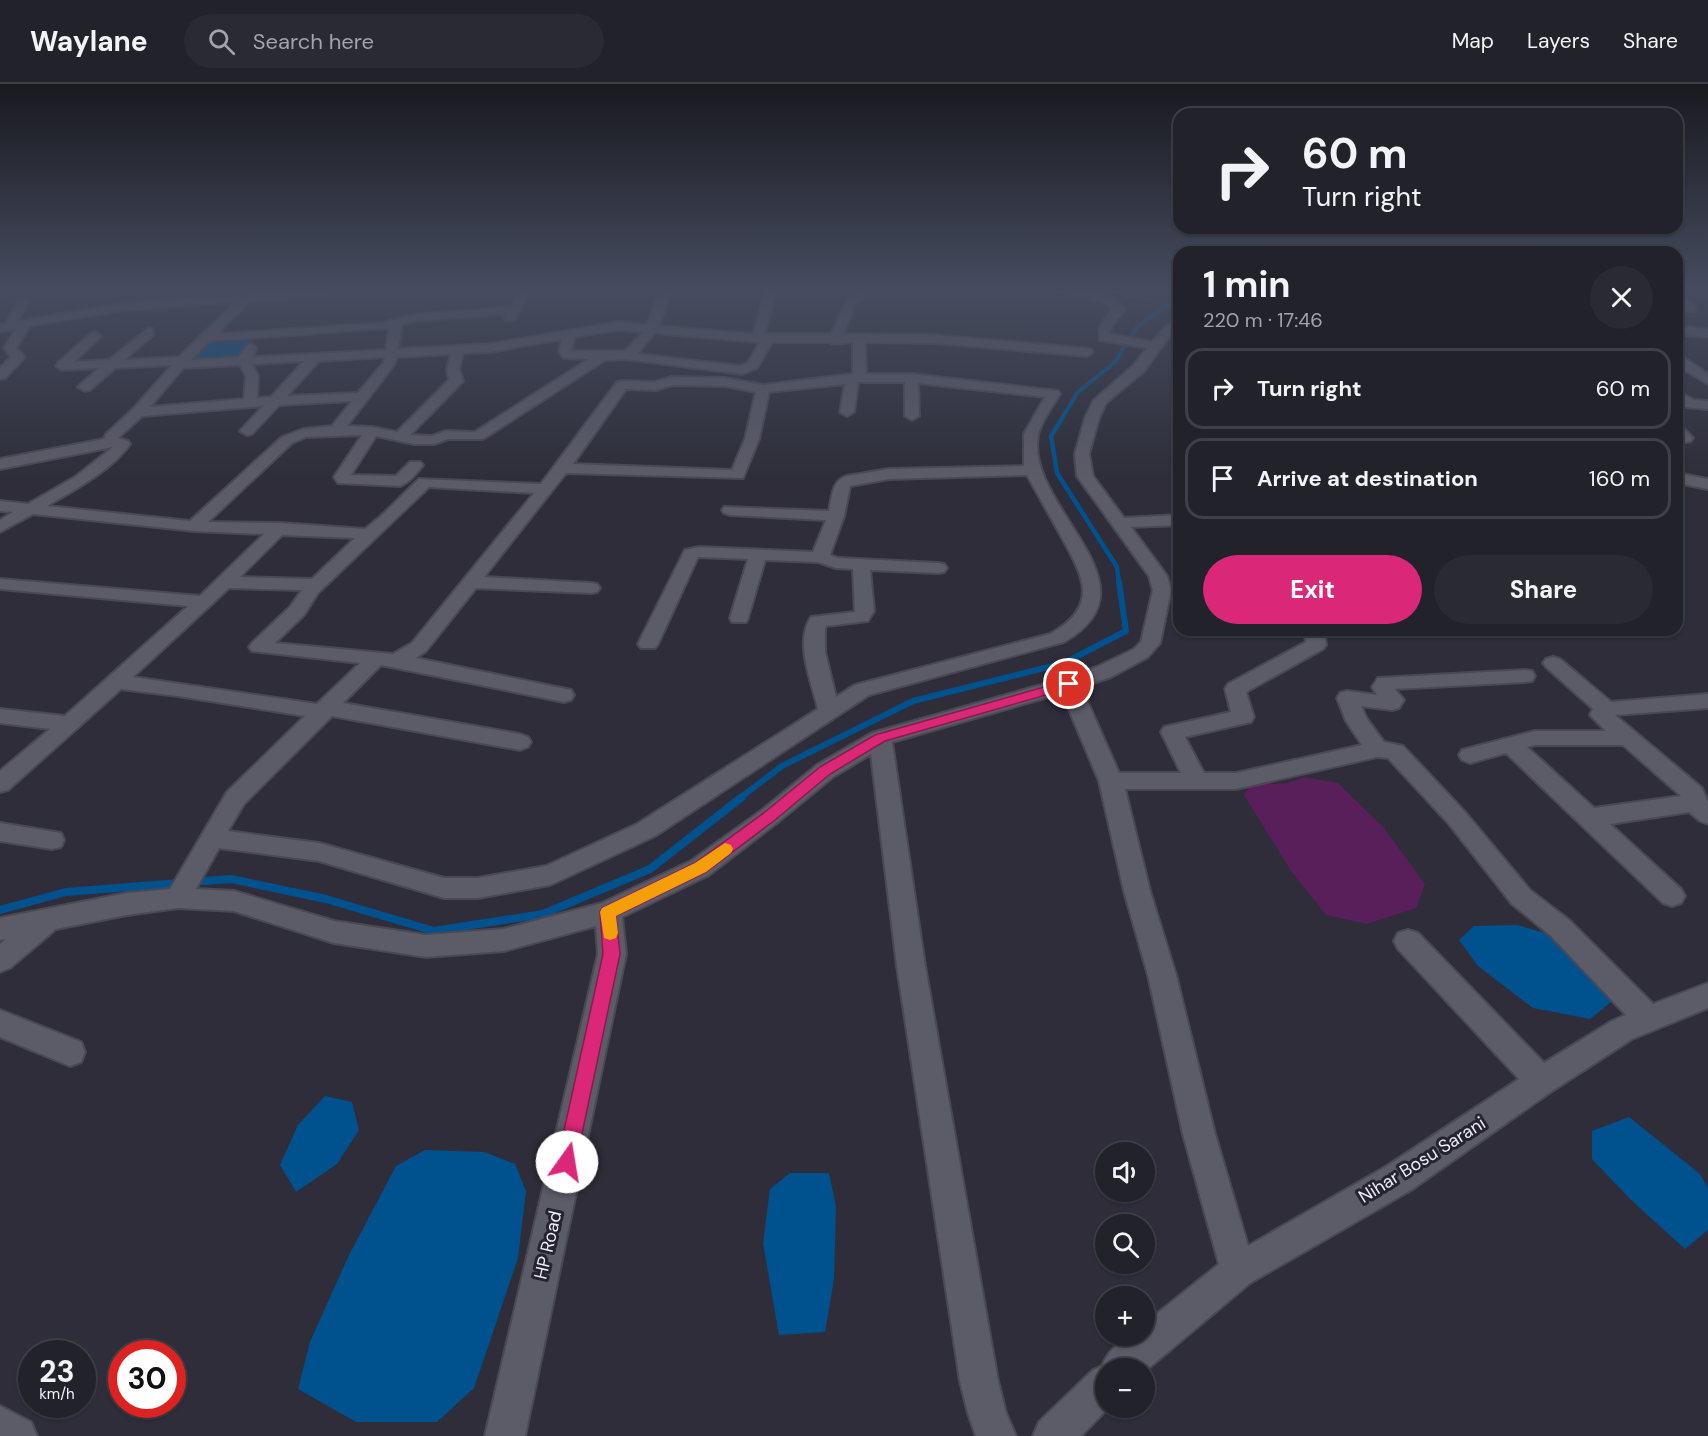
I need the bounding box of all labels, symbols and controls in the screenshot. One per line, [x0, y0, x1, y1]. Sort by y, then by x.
search box [184, 14, 604, 68]
text: Waylane [30, 23, 148, 60]
icon: search [205, 25, 238, 58]
text: Search here [253, 27, 374, 56]
text: Map [1452, 27, 1494, 55]
text: Layers [1527, 27, 1590, 55]
text: Share [1623, 27, 1678, 55]
text: 60 m [1302, 126, 1408, 181]
icon: right [1203, 132, 1281, 210]
text: Turn right [1302, 179, 1422, 214]
text: 1 min [1203, 261, 1291, 308]
button: close [1590, 266, 1653, 329]
text: 220 m · 17:46 [1203, 307, 1323, 333]
icon: right [1206, 372, 1239, 405]
text: Turn right [1257, 374, 1362, 403]
text: 60 m [1596, 374, 1650, 403]
icon: arrive [1206, 462, 1239, 495]
text: Arrive at destination [1257, 464, 1478, 493]
text: 160 m [1589, 464, 1650, 493]
button: Exit [1203, 555, 1422, 624]
button: Share [1434, 555, 1653, 624]
pin [1043, 658, 1094, 709]
icon: arrive [1052, 667, 1085, 700]
street label: Nihar Bosu Sarani [1354, 1111, 1490, 1209]
position arrow [535, 1130, 599, 1194]
map controls [1095, 1142, 1155, 1418]
button: sound [1095, 1142, 1155, 1202]
street label: HP Road [529, 1208, 567, 1282]
button: search [1095, 1214, 1155, 1274]
button: + [1095, 1286, 1155, 1346]
speed limit sign: 30 [108, 1340, 186, 1418]
text: 23 [39, 1352, 75, 1391]
button: − [1095, 1358, 1155, 1418]
text: km/h [39, 1384, 75, 1404]

